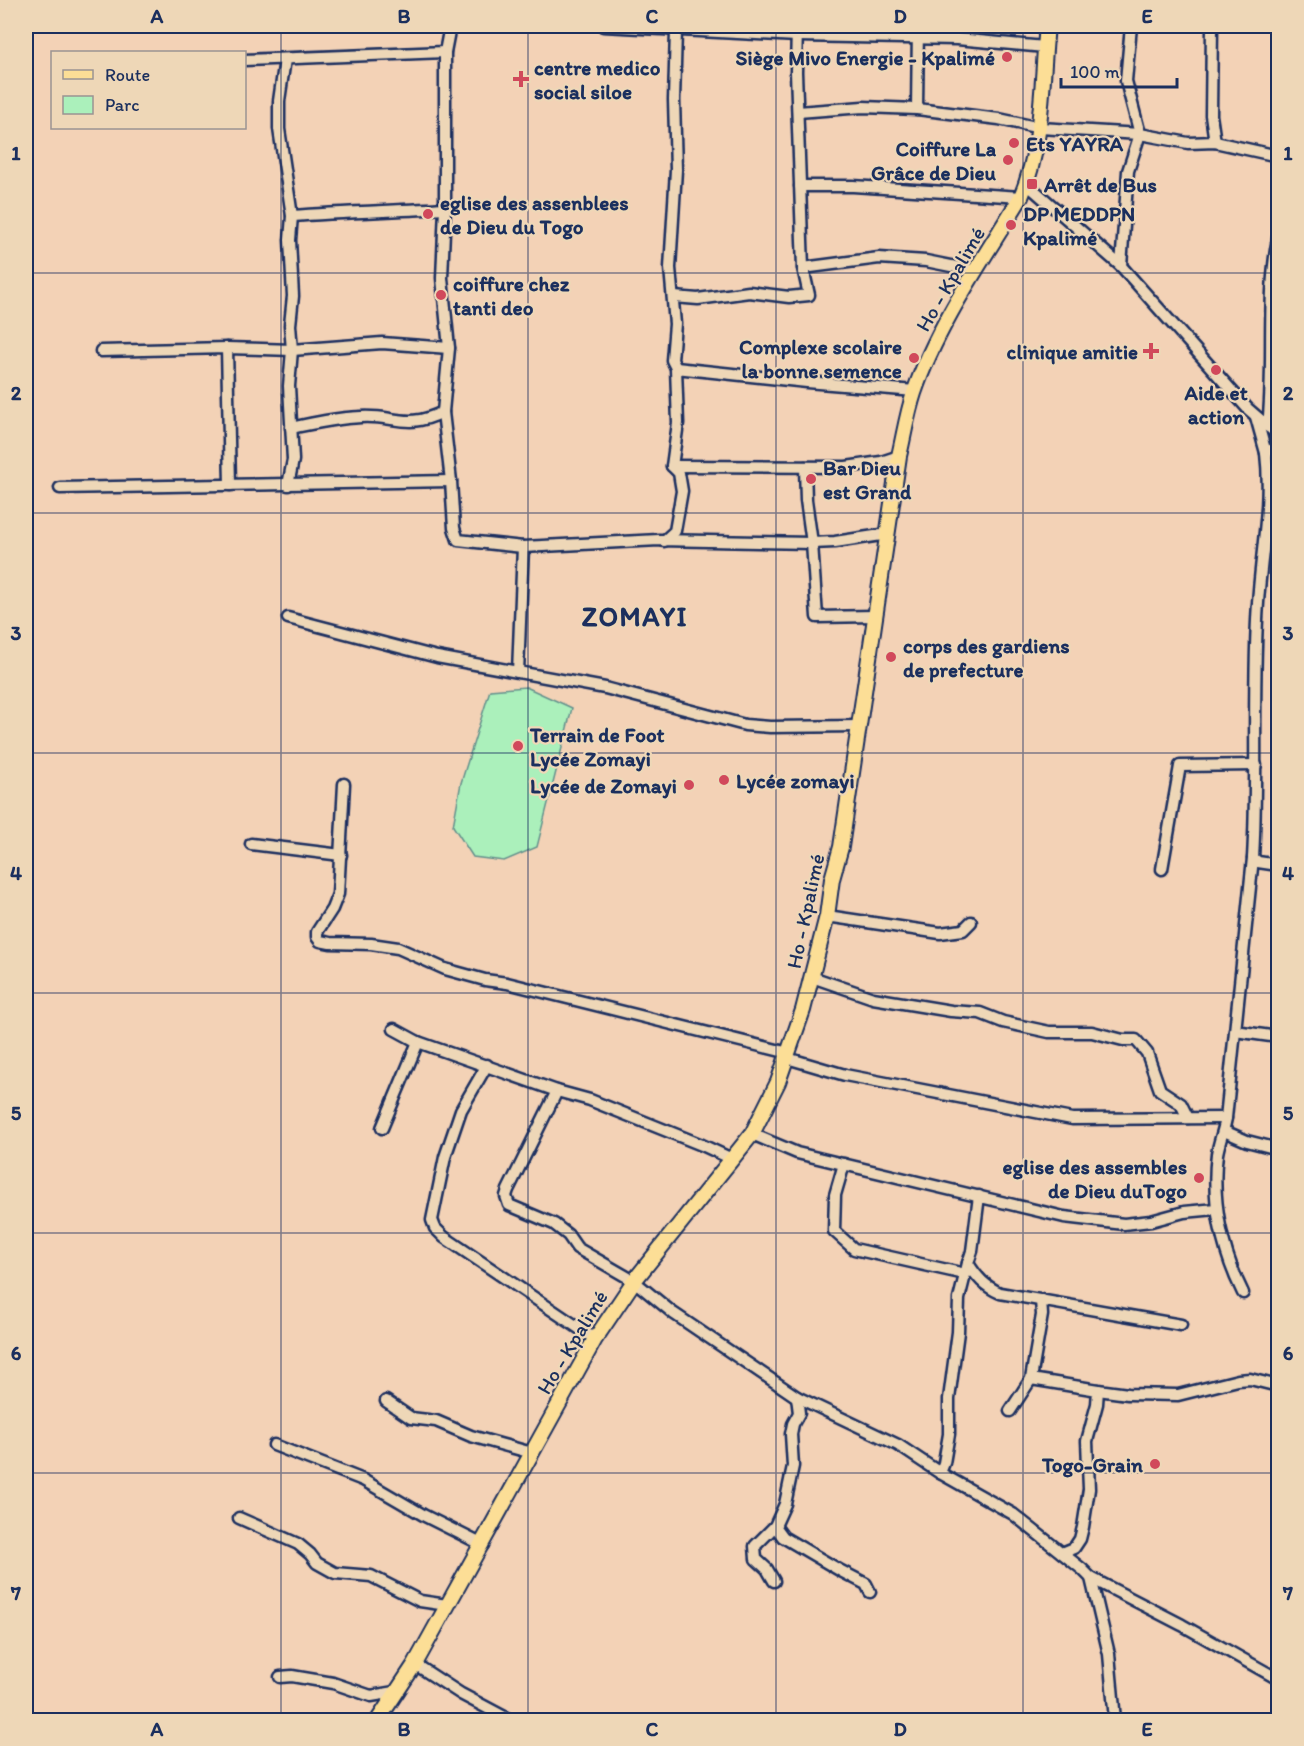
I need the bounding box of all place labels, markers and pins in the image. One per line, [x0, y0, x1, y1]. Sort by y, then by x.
place label: Siège Mivo Energie - Kpalimé [736, 45, 995, 71]
marker: Siège Mivo Energie - Kpalimé [1000, 50, 1014, 64]
place label: centre medico social siloe [534, 55, 661, 104]
marker: centre medico social siloe [512, 70, 530, 88]
place label: Ets YAYRA [1026, 131, 1124, 156]
place label: Coiffure La Grâce de Dieu [871, 136, 997, 185]
marker: Ets YAYRA [1007, 136, 1021, 150]
marker: Coiffure La Grâce de Dieu [1001, 153, 1015, 167]
place label: Arrêt de Bus [1043, 172, 1157, 197]
marker: Arrêt de Bus [1025, 177, 1039, 191]
place label: eglise des assenblees de Dieu du Togo [440, 190, 629, 240]
place label: DP MEDDPN Kpalimé [1023, 201, 1135, 251]
marker: eglise des assenblees de Dieu du Togo [421, 207, 435, 221]
marker: DP MEDDPN Kpalimé [1004, 218, 1018, 232]
place label: coiffure chez tanti deo [453, 271, 570, 320]
marker: coiffure chez tanti deo [434, 288, 448, 302]
place label: Complexe scolaire la bonne semence [739, 334, 902, 383]
place label: clinique amitie [1007, 339, 1138, 365]
marker: clinique amitie [1142, 342, 1160, 360]
marker: Complexe scolaire la bonne semence [907, 351, 921, 365]
marker: Aide et action [1209, 363, 1223, 377]
place label: Aide et action [1183, 380, 1248, 429]
place label: Bar Dieu est Grand [823, 455, 912, 504]
marker: Bar Dieu est Grand [804, 472, 818, 486]
place label: corps des gardiens de prefecture [903, 633, 1070, 683]
marker: corps des gardiens de prefecture [884, 650, 898, 664]
place label: Terrain de Foot Lycée Zomayi [529, 722, 665, 772]
marker: Terrain de Foot Lycée Zomayi [511, 739, 525, 753]
place label: Lycée zomayi [736, 768, 855, 794]
place label: Lycée de Zomayi [530, 773, 677, 799]
marker: Lycée zomayi [717, 773, 731, 787]
marker: Lycée de Zomayi [682, 778, 696, 792]
place label: eglise des assembles de Dieu duTogo [1003, 1154, 1187, 1204]
marker: eglise des assembles de Dieu duTogo [1192, 1171, 1206, 1185]
place label: Togo-Grain [1041, 1452, 1143, 1478]
marker: Togo-Grain [1148, 1457, 1162, 1471]

